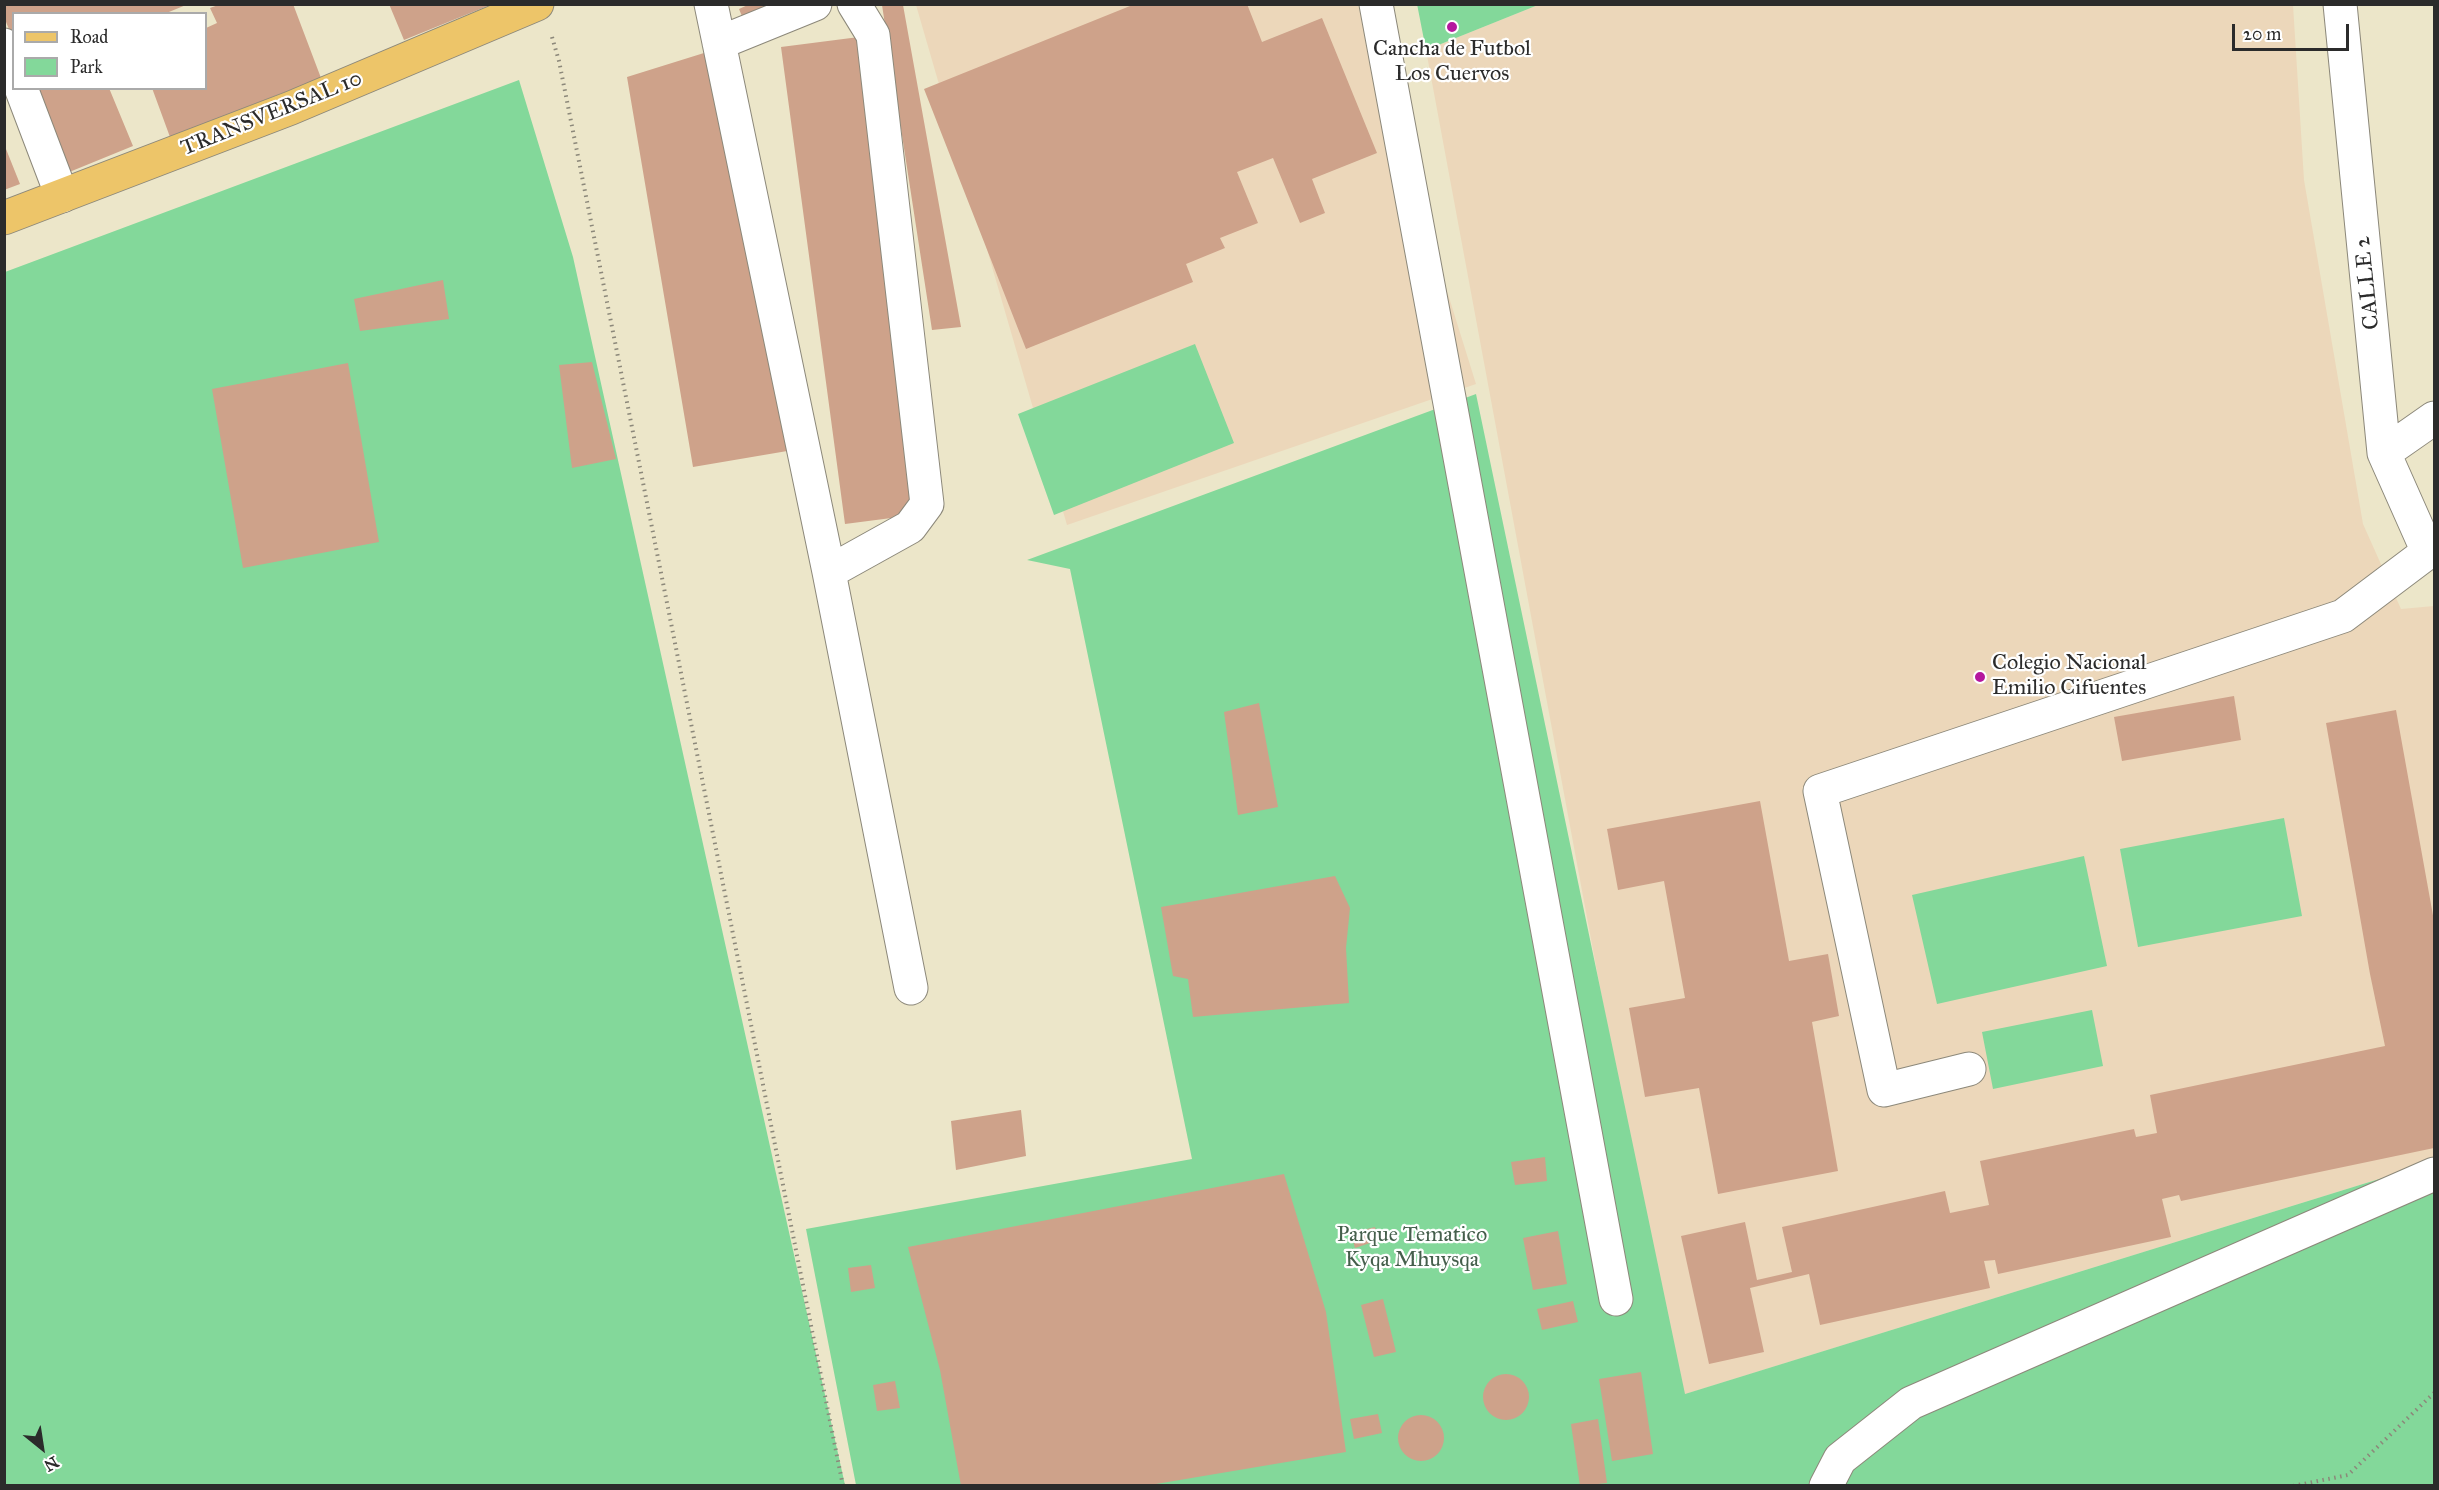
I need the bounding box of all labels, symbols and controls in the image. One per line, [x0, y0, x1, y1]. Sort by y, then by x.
legend [12, 12, 207, 90]
scale bar [2235, 12, 2352, 50]
marker: Cancha de Futbol Los Cuervos [1445, 20, 1459, 34]
text: 20 m [2243, 23, 2281, 45]
text: Road [70, 26, 108, 48]
place label: Cancha de Futbol Los Cuervos [1373, 37, 1531, 88]
text: Park [70, 56, 103, 78]
street label: TRANSVERSAL 10 [178, 66, 366, 162]
street label: CALLE 2 [2350, 235, 2386, 331]
place label: Colegio Nacional Emilio Cifuentes [1992, 651, 2146, 702]
marker: Colegio Nacional Emilio Cifuentes [1973, 670, 1987, 684]
park label: Parque Tematico Kyqa Mhuysqa [1337, 1223, 1487, 1274]
north arrow [12, 1418, 72, 1478]
text: N [41, 1452, 62, 1476]

